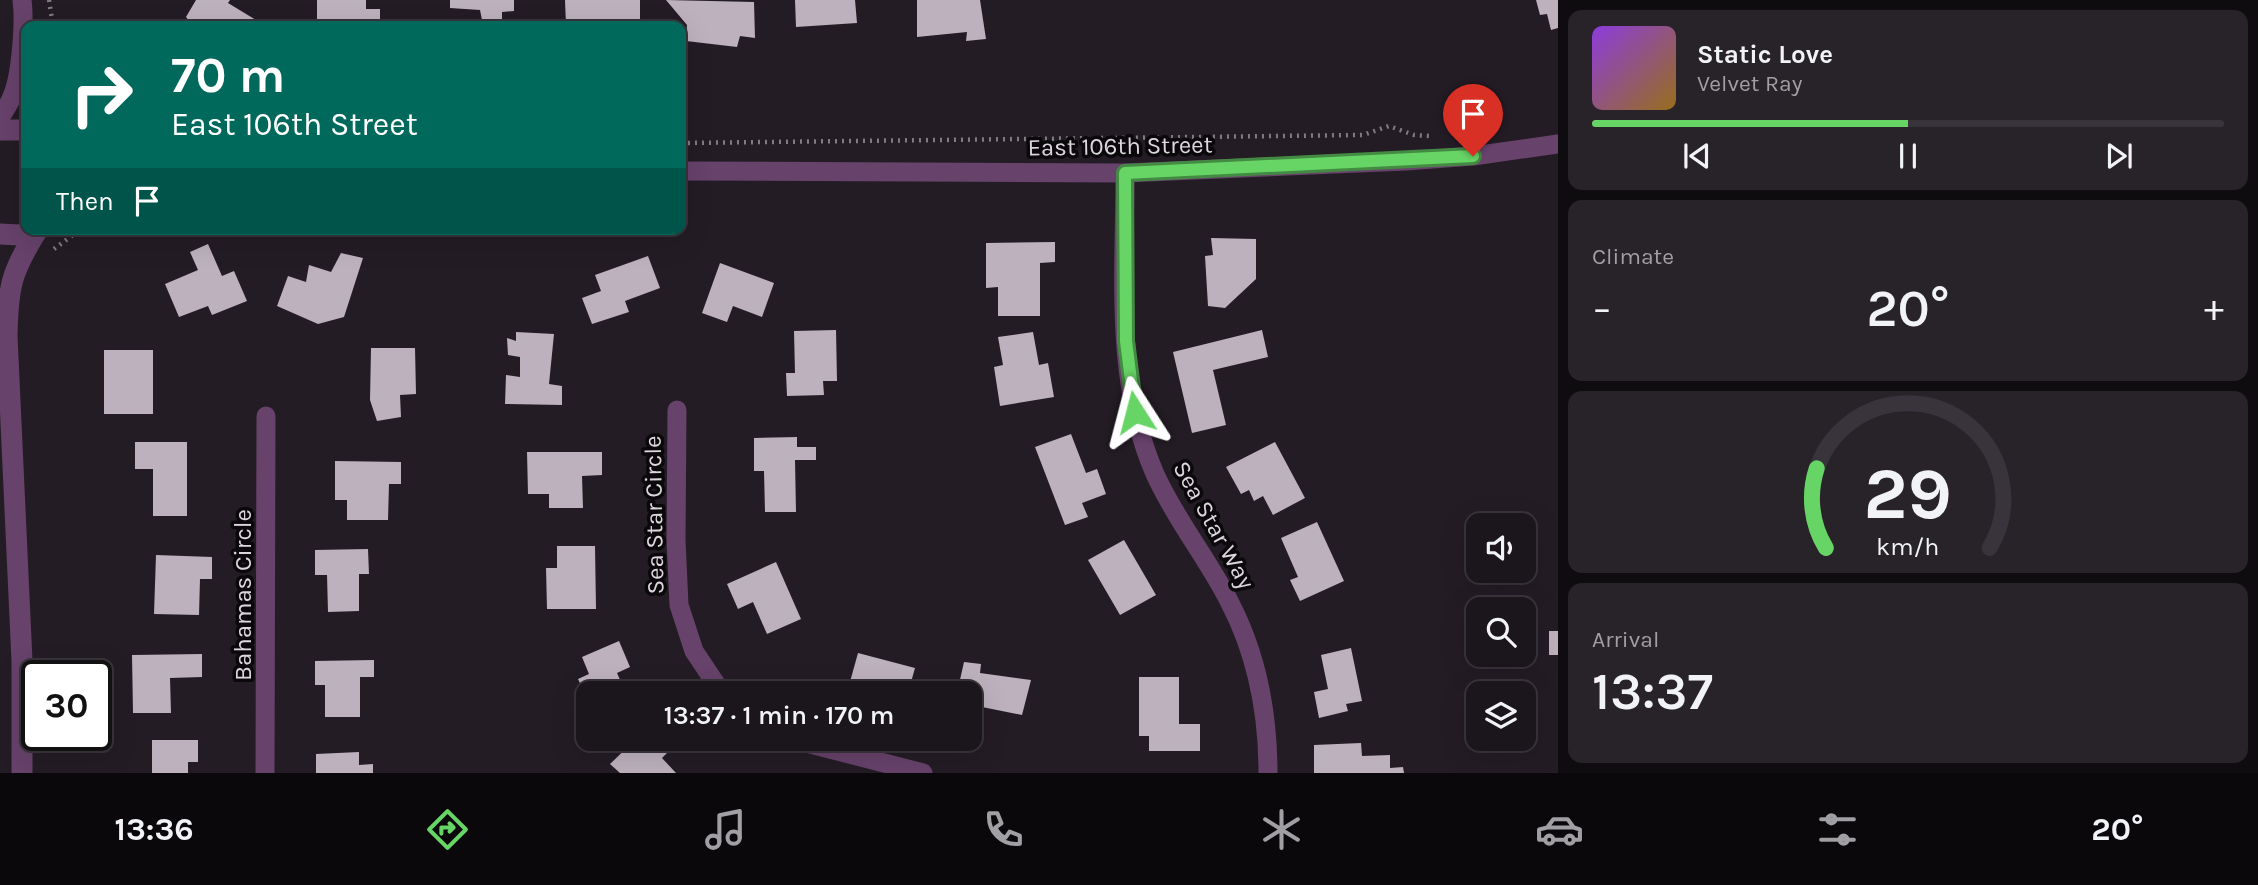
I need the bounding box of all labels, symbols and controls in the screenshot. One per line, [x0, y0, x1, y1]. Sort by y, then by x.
text: Static Love [1697, 39, 1833, 70]
text: 70 m [171, 47, 285, 104]
icon: right [56, 49, 147, 140]
text: Velvet Ray [1697, 70, 1802, 97]
pin [1443, 84, 1503, 156]
icon: arrive [1454, 95, 1492, 133]
text: East 106th Street [171, 106, 418, 143]
street label: East 106th Street [1027, 130, 1213, 162]
icon: previous [1678, 137, 1716, 175]
icon: pause [1889, 137, 1927, 175]
icon: next [2100, 137, 2138, 175]
icon: arrive [128, 182, 166, 220]
text: Then [56, 186, 114, 217]
text: Climate [1592, 243, 1674, 270]
text: 20° [1867, 278, 1949, 339]
text: − [1592, 286, 1612, 331]
text: + [2204, 286, 2224, 331]
position arrow [1098, 375, 1172, 449]
street label: Sea Star Circle [639, 435, 669, 595]
text: 29 [1864, 451, 1952, 536]
street label: Sea Star Way [1167, 456, 1261, 594]
street label: Bahamas Circle [229, 509, 257, 681]
map controls [1466, 513, 1536, 751]
button: sound [1466, 513, 1536, 583]
text: km/h [1876, 531, 1940, 560]
button: search [1466, 597, 1536, 667]
text: Arrival [1592, 626, 1659, 653]
speed limit sign: 30 [21, 660, 112, 751]
text: 13:37 [1592, 661, 1713, 722]
button: layers [1466, 681, 1536, 751]
text: 13:37 · 1 min · 170 m [664, 700, 894, 731]
icon: directions [423, 805, 472, 854]
icon: music [701, 805, 750, 854]
icon: phone [979, 805, 1028, 854]
icon: climate [1257, 805, 1306, 854]
icon: car [1535, 805, 1584, 854]
icon: filters [1813, 805, 1862, 854]
text: 13:36 [115, 811, 194, 848]
text: 20° [2091, 811, 2143, 848]

